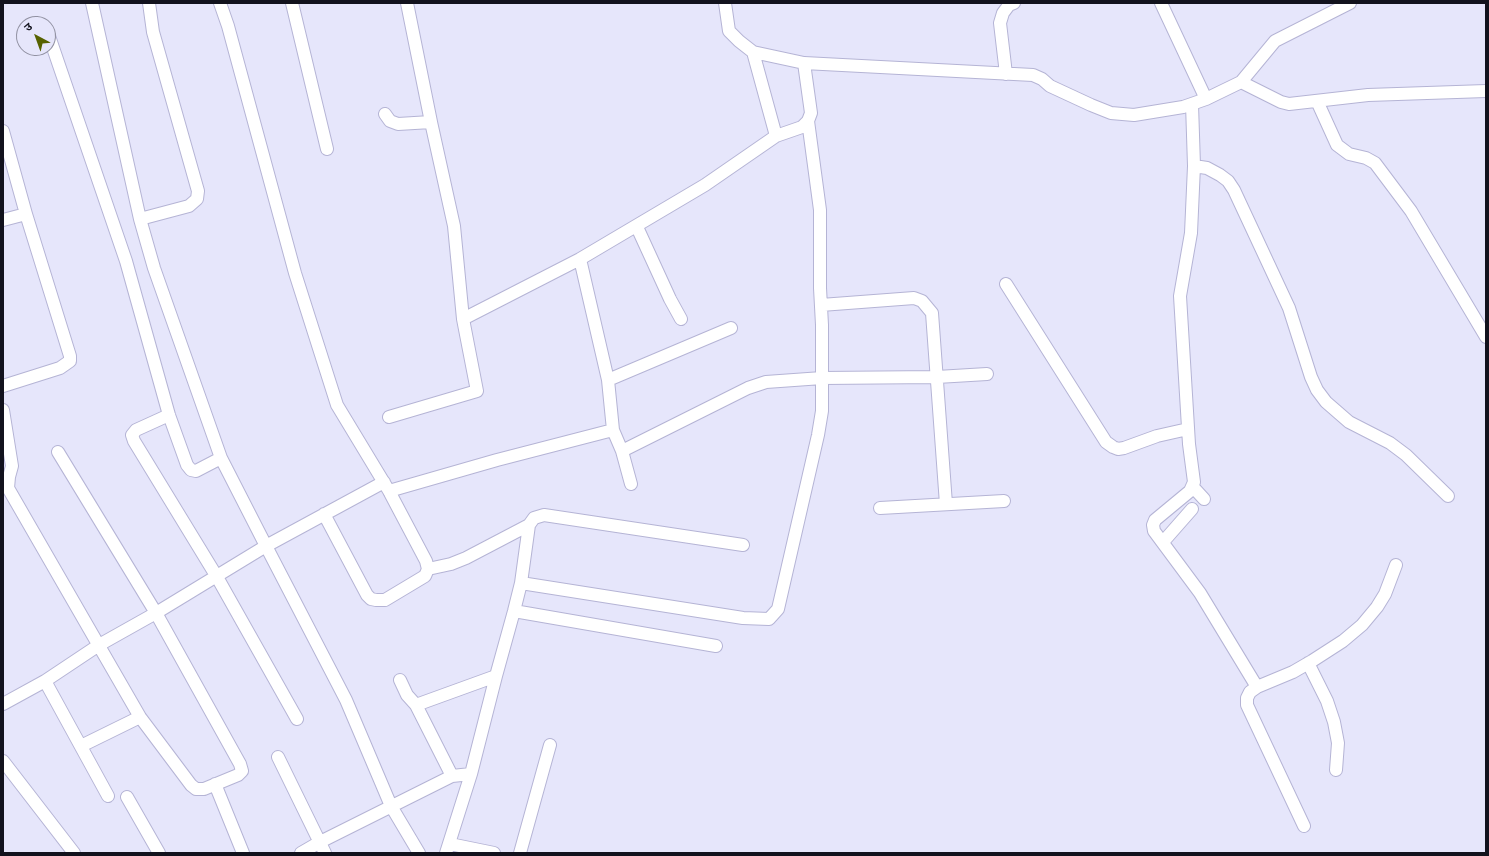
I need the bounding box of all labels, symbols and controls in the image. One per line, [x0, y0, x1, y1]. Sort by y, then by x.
north arrow [16, 16, 56, 56]
text: उ [21, 20, 36, 35]

